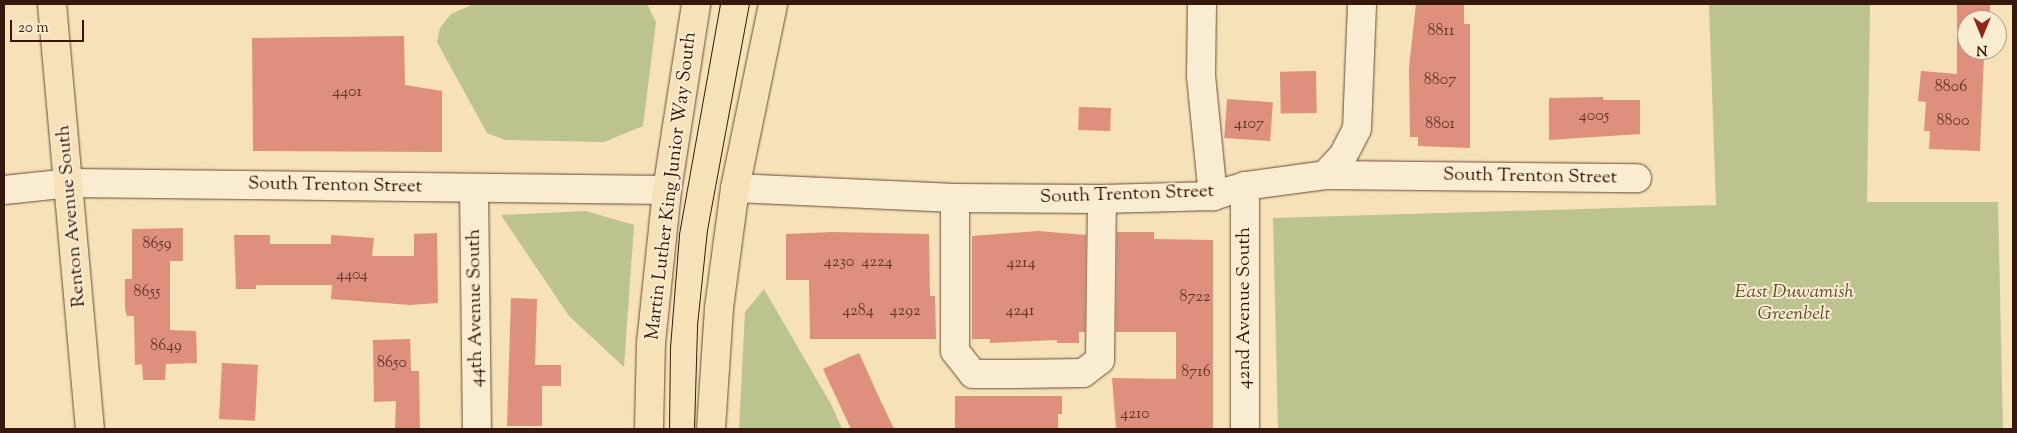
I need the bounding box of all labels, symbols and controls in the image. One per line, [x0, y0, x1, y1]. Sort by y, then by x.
scale bar [12, 10, 86, 42]
north arrow [1957, 10, 2007, 60]
text: 20 m [18, 18, 49, 39]
house number: 8811 [1428, 22, 1454, 42]
street label: Martin Luther King Junior Way South [642, 31, 702, 341]
text: N [1976, 39, 1988, 59]
house number: 8807 [1424, 71, 1456, 91]
house number: 8806 [1935, 78, 1967, 98]
house number: 4401 [332, 83, 362, 103]
house number: 4005 [1579, 107, 1609, 127]
house number: 8800 [1937, 112, 1969, 132]
house number: 4107 [1234, 115, 1264, 135]
house number: 8801 [1425, 115, 1455, 135]
street label: Renton Avenue South [53, 124, 91, 308]
street label: South Trenton Street [1443, 164, 1617, 190]
street label: South Trenton Street [248, 173, 422, 199]
street label: South Trenton Street [1040, 181, 1214, 209]
street label: 42nd Avenue South [1234, 227, 1256, 389]
street label: 44th Avenue South [463, 229, 489, 387]
house number: 8659 [142, 235, 172, 255]
house number: 4230 [824, 253, 854, 273]
house number: 4224 [861, 253, 893, 273]
house number: 4214 [1006, 254, 1036, 274]
house number: 4404 [336, 266, 368, 286]
park label: East Duwamish Greenbelt [1734, 282, 1854, 326]
house number: 8655 [133, 283, 161, 303]
house number: 8722 [1180, 288, 1210, 308]
house number: 4284 [842, 302, 874, 322]
house number: 4292 [890, 302, 920, 322]
house number: 4241 [1005, 302, 1035, 322]
house number: 8649 [150, 337, 182, 357]
house number: 8650 [377, 354, 407, 374]
house number: 8716 [1181, 363, 1211, 383]
house number: 4210 [1120, 405, 1150, 425]

